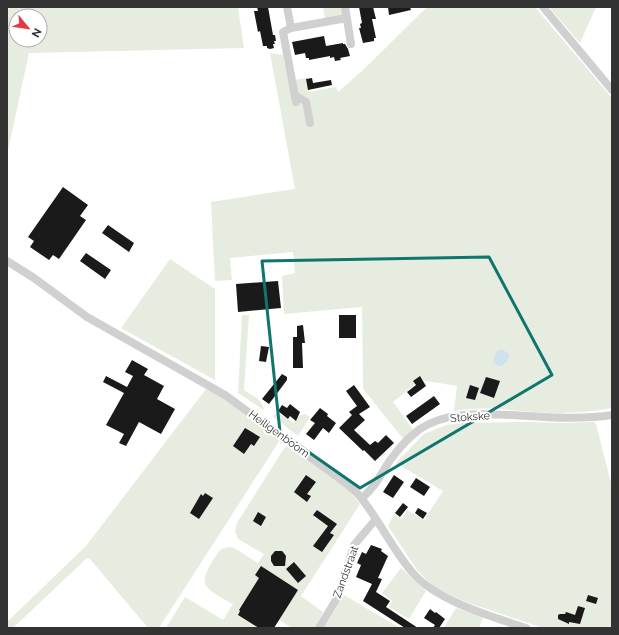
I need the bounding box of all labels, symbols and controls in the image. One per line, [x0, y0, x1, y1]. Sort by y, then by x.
north arrow [8, 8, 48, 48]
text: N [29, 26, 44, 39]
street label: Heiligenboom [246, 408, 312, 460]
street label: Stokske [450, 409, 491, 425]
street label: Zandstraat [331, 544, 362, 600]

